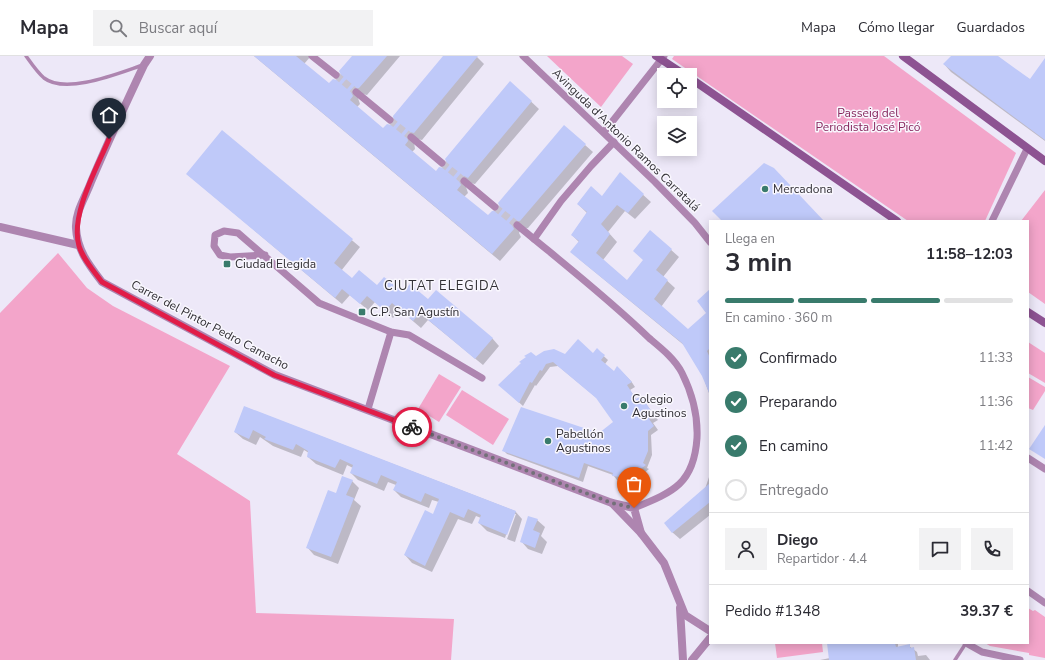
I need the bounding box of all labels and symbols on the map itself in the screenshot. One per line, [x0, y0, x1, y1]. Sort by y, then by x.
street label: Avinguda d'Antonio Ramos Carratalá [549, 65, 703, 215]
pin [92, 98, 126, 139]
park label: Passeig del Periodista José Picó [816, 105, 921, 135]
place label: Mercadona [773, 181, 833, 197]
marker: Mercadona [760, 184, 770, 194]
place label: Ciudad Elegida [235, 256, 316, 272]
marker: Ciudad Elegida [222, 259, 232, 269]
street label: Carrer del Pintor Pedro Camacho [128, 276, 292, 374]
district label: CIUTAT ELEGIDA [384, 277, 500, 295]
place label: C.P. San Agustín [370, 304, 459, 320]
marker: C.P. San Agustín [357, 307, 367, 317]
place label: Colegio Agustinos [632, 391, 687, 421]
marker: Colegio Agustinos [619, 401, 629, 411]
courier [392, 407, 432, 447]
place label: Pabellón Agustinos [556, 426, 611, 456]
marker: Pabellón Agustinos [543, 436, 553, 446]
pin [617, 467, 651, 508]

